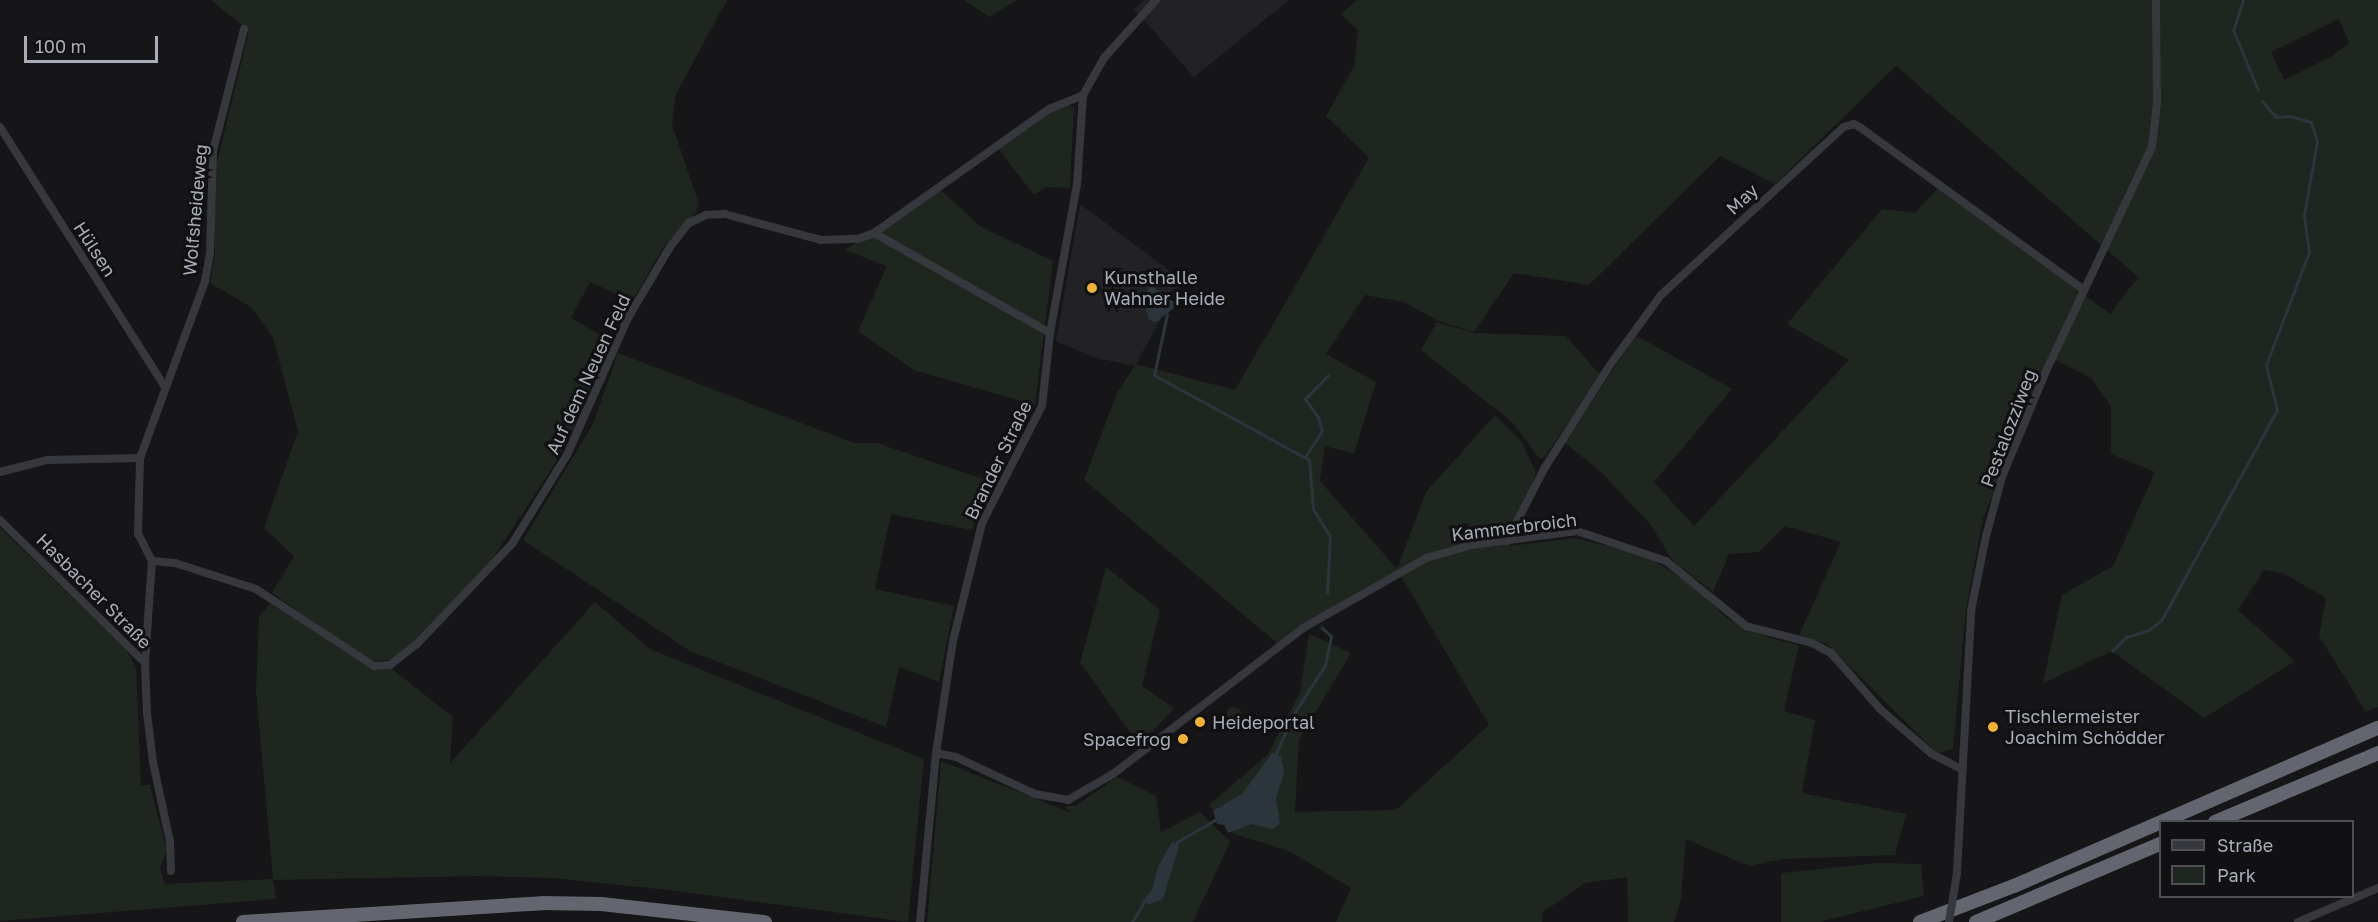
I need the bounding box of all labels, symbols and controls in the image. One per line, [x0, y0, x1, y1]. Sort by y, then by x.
scale bar [27, 24, 160, 62]
text: 100 m [35, 35, 86, 57]
street label: Wolfsheideweg [178, 143, 212, 277]
street label: May [1722, 179, 1762, 219]
street label: Hülsen [69, 217, 121, 281]
place label: Kunsthalle Wahner Heide [1104, 267, 1225, 310]
marker: Kunsthalle Wahner Heide [1085, 281, 1099, 295]
street label: Auf dem Neuen Feld [541, 290, 635, 458]
street label: Pestalozziweg [1976, 366, 2040, 490]
street label: Brander Straße [960, 397, 1036, 523]
street label: Kammerbroich [1450, 509, 1578, 545]
street label: Hasbacher Straße [32, 529, 156, 653]
place label: Tischlermeister Joachim Schödder [2005, 706, 2165, 748]
place label: Heideportal [1212, 711, 1315, 733]
marker: Heideportal [1193, 715, 1207, 729]
marker: Tischlermeister Joachim Schödder [1986, 720, 2000, 734]
place label: Spacefrog [1083, 728, 1171, 750]
marker: Spacefrog [1176, 732, 1190, 746]
legend [2159, 820, 2354, 898]
text: Straße [2217, 834, 2273, 856]
text: Park [2217, 864, 2256, 886]

